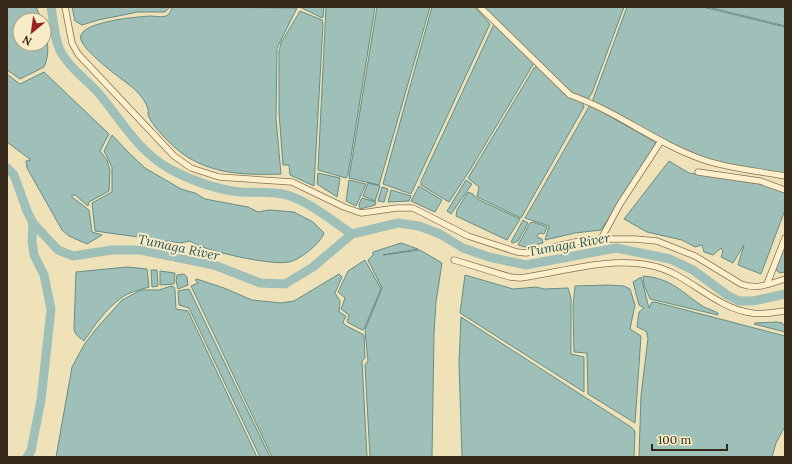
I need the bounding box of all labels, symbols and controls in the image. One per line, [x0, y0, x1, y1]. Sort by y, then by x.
north arrow [12, 12, 52, 52]
text: N [20, 32, 34, 49]
water label: Tumaga River [527, 229, 612, 260]
water label: Tumaga River [137, 231, 221, 264]
scale bar [652, 426, 727, 452]
text: 100 m [658, 432, 691, 447]

